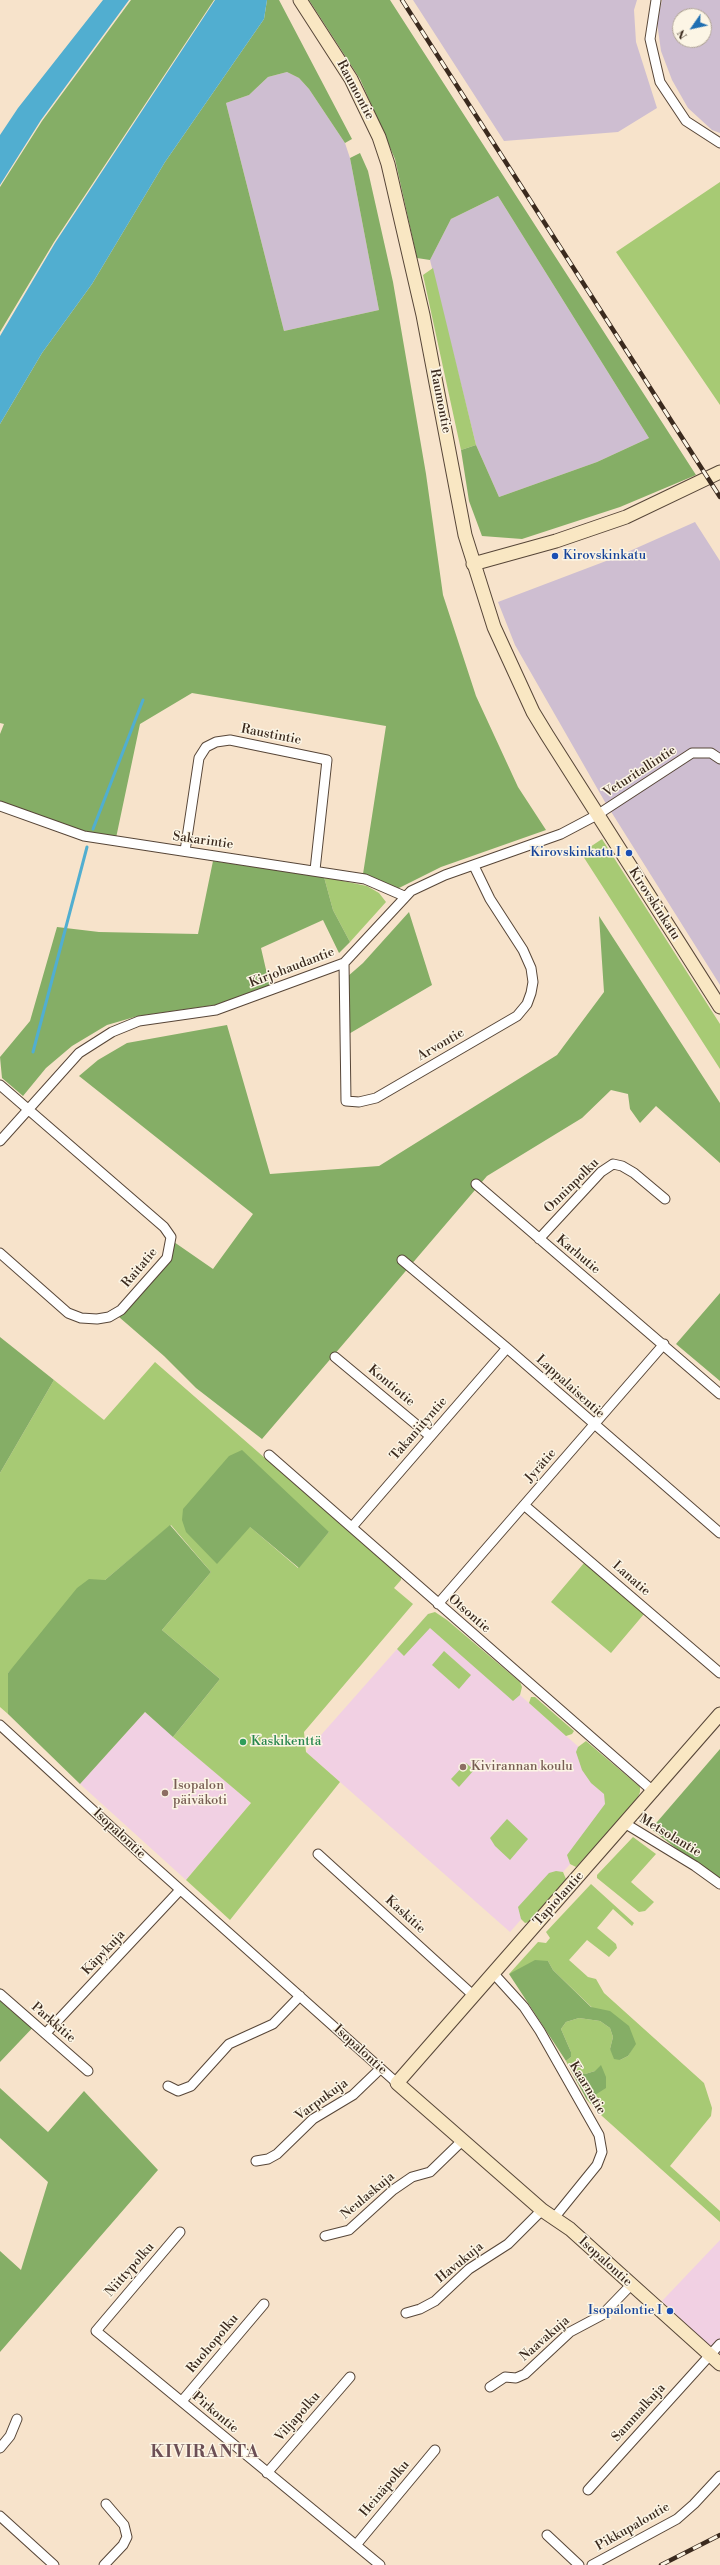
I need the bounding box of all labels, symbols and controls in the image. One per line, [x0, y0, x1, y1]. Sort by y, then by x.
north arrow [672, 8, 712, 48]
text: N [675, 27, 691, 42]
street label: Raumontie [333, 58, 377, 122]
street label: Raumontie [426, 368, 454, 434]
place label: Kirovskinkatu [563, 548, 646, 564]
marker: Kirovskinkatu [550, 551, 560, 561]
street label: Raustintie [239, 722, 303, 748]
street label: Veturitallintie [601, 743, 679, 801]
street label: Sakarintie [172, 829, 234, 853]
place label: Kirovskinkatu I [530, 845, 621, 861]
marker: Kirovskinkatu I [624, 848, 634, 858]
street label: Kirovskinkatu [625, 865, 683, 943]
street label: Kirjohaudantie [247, 945, 337, 991]
street label: Arvontie [415, 1025, 467, 1065]
street label: Onninpolku [541, 1155, 603, 1217]
street label: Karhutie [553, 1232, 603, 1278]
street label: Raitatie [119, 1245, 161, 1291]
street label: Lappalaisentie [532, 1352, 608, 1422]
street label: Kontiotie [365, 1362, 417, 1410]
street label: Takaniityntie [387, 1394, 451, 1464]
street label: Jyrätie [522, 1446, 560, 1486]
street label: Lanatie [609, 1558, 653, 1600]
street label: Otsontie [445, 1591, 493, 1637]
place label: Kaskikenttä [251, 1734, 321, 1750]
marker: Kaskikenttä [238, 1737, 248, 1747]
place label: Kivirannan koulu [471, 1759, 573, 1775]
marker: Kivirannan koulu [458, 1762, 468, 1772]
place label: Isopalon päiväkoti [173, 1778, 227, 1809]
marker: Isopalon päiväkoti [160, 1788, 170, 1798]
street label: Isopalontie [89, 1806, 149, 1862]
street label: Metsolantie [636, 1811, 704, 1861]
street label: Tapiolantie [531, 1869, 587, 1929]
street label: Kaskitie [382, 1893, 428, 1937]
street label: Käpykuja [79, 1927, 129, 1979]
street label: Parkkitie [28, 2000, 78, 2046]
street label: Isopalontie [330, 2022, 390, 2078]
street label: Kaarnatie [565, 2059, 609, 2117]
street label: Varpukuja [293, 2076, 351, 2124]
street label: Neulaskuja [338, 2169, 398, 2223]
street label: Isopalontie [575, 2234, 635, 2290]
street label: Havukuja [433, 2239, 487, 2287]
street label: Niittypolku [102, 2240, 158, 2300]
place label: Isopalontie I [588, 2303, 662, 2319]
marker: Isopalontie I [665, 2306, 675, 2316]
street label: Ruohopolku [184, 2311, 242, 2377]
street label: Naavakuja [517, 2313, 573, 2365]
street label: Sammalkuja [609, 2381, 669, 2445]
street label: Pirkontie [189, 2389, 241, 2437]
street label: Viljapolku [272, 2389, 324, 2445]
district label: KIVIRANTA [151, 2443, 259, 2463]
street label: Heinäpolku [357, 2458, 413, 2520]
street label: Pikkupalontie [593, 2499, 673, 2555]

